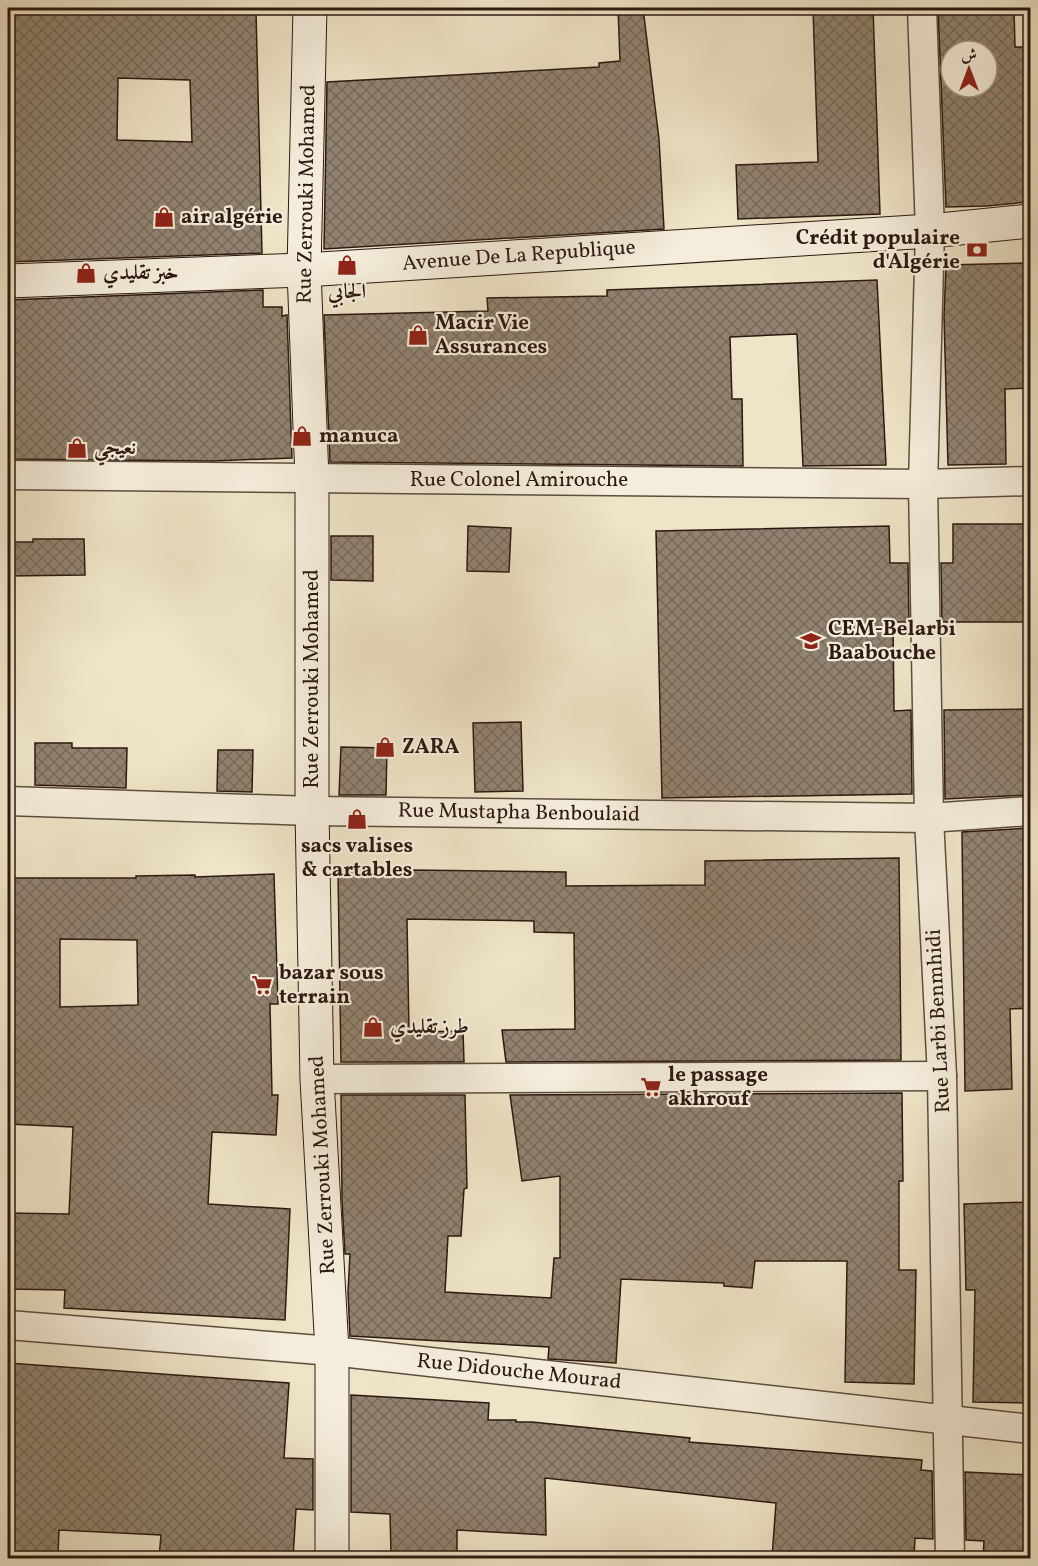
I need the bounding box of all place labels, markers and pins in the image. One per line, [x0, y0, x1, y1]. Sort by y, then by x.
place label: air algérie [181, 203, 283, 232]
shop icon: air algérie [152, 205, 176, 229]
place label: Crédit populaire d'Algérie [796, 224, 960, 277]
bank icon: Crédit populaire d'Algérie [965, 238, 989, 262]
shop icon: الجابي [335, 253, 359, 277]
place label: خبز تقليدي [103, 259, 179, 289]
shop icon: خبز تقليدي [74, 261, 98, 285]
place label: الجابي [327, 278, 366, 309]
place label: Macir Vie Assurances [435, 309, 547, 362]
shop icon: Macir Vie Assurances [406, 323, 430, 347]
place label: manuca [319, 422, 398, 451]
shop icon: manuca [290, 424, 314, 448]
place label: نعيجي [94, 434, 136, 466]
shop icon: نعيجي [65, 436, 89, 460]
place label: CEM-Belarbi Baabouche [828, 615, 956, 668]
school or university icon: CEM-Belarbi Baabouche [799, 629, 823, 653]
place label: ZARA [402, 733, 459, 762]
shop icon: ZARA [373, 735, 397, 759]
shop icon: sacs valises & cartables [345, 807, 369, 831]
place label: sacs valises & cartables [301, 832, 413, 885]
place label: bazar sous terrain [279, 959, 384, 1012]
supermarket icon: bazar sous terrain [250, 973, 274, 997]
place label: طرز تقليدي [390, 1013, 469, 1043]
shop icon: طرز تقليدي [361, 1015, 385, 1039]
place label: le passage akhrouf [668, 1061, 768, 1114]
supermarket icon: le passage akhrouf [639, 1075, 663, 1099]

